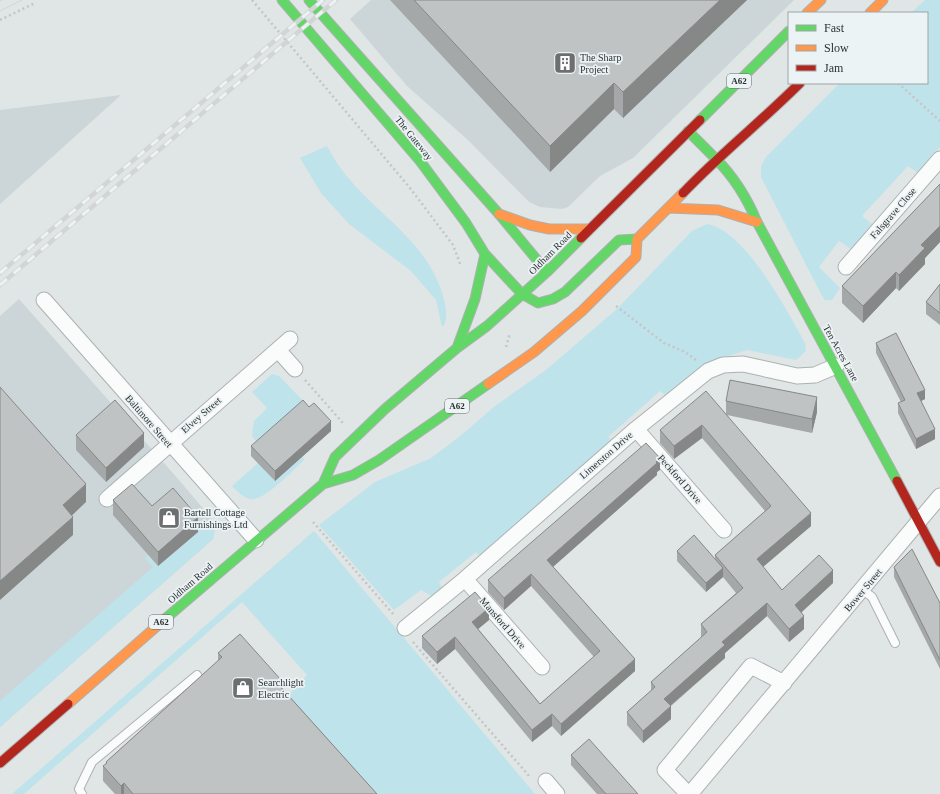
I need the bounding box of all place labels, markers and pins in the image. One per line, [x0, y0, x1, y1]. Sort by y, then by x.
building icon: The Sharp Project [552, 50, 578, 76]
place label: The Sharp Project [580, 52, 621, 75]
shop icon: Bartell Cottage Furnishings Ltd [156, 505, 182, 531]
place label: Bartell Cottage Furnishings Ltd [184, 507, 248, 530]
shop icon: Searchlight Electric [230, 675, 256, 701]
place label: Searchlight Electric [258, 677, 304, 700]

